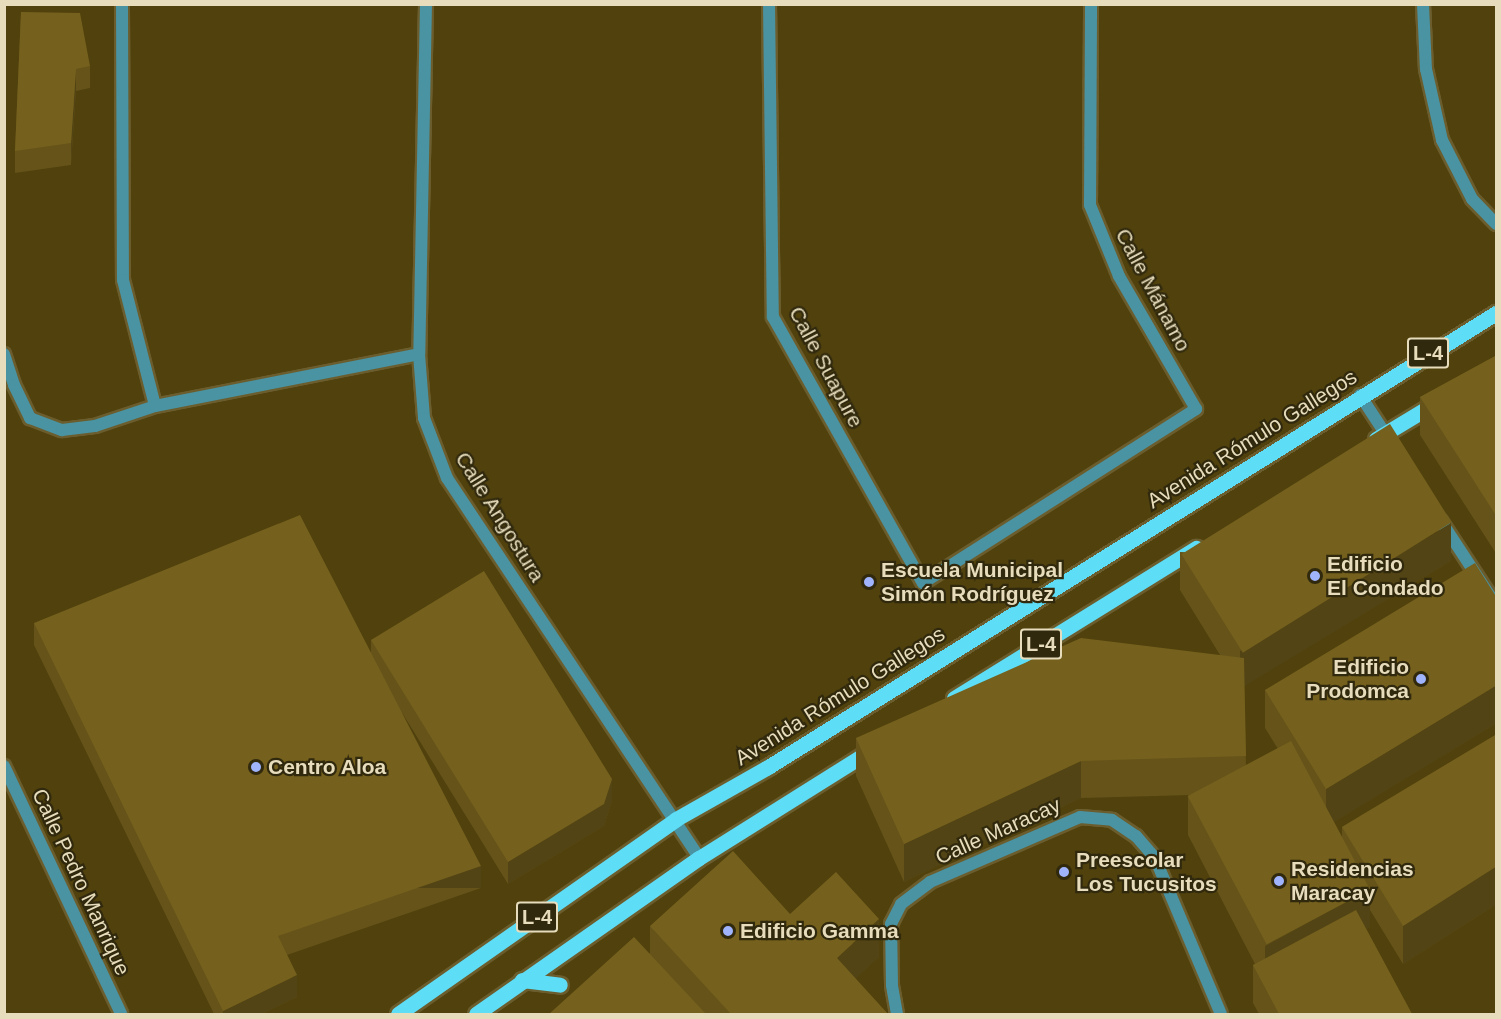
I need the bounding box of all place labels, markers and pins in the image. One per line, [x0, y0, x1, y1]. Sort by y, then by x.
place label: Edificio El Condado [1327, 551, 1444, 601]
place label: Escuela Municipal Simón Rodríguez [881, 557, 1063, 607]
marker: Edificio El Condado [1308, 569, 1322, 583]
marker: Escuela Municipal Simón Rodríguez [862, 575, 876, 589]
place label: Edificio Prodomca [1306, 654, 1409, 704]
marker: Edificio Prodomca [1414, 672, 1428, 686]
place label: Centro Aloa [268, 754, 387, 780]
marker: Centro Aloa [249, 760, 263, 774]
place label: Preescolar Los Tucusitos [1076, 847, 1217, 897]
place label: Residencias Maracay [1291, 856, 1414, 906]
marker: Preescolar Los Tucusitos [1057, 865, 1071, 879]
marker: Residencias Maracay [1272, 874, 1286, 888]
place label: Edificio Gamma [740, 918, 899, 944]
marker: Edificio Gamma [721, 924, 735, 938]

